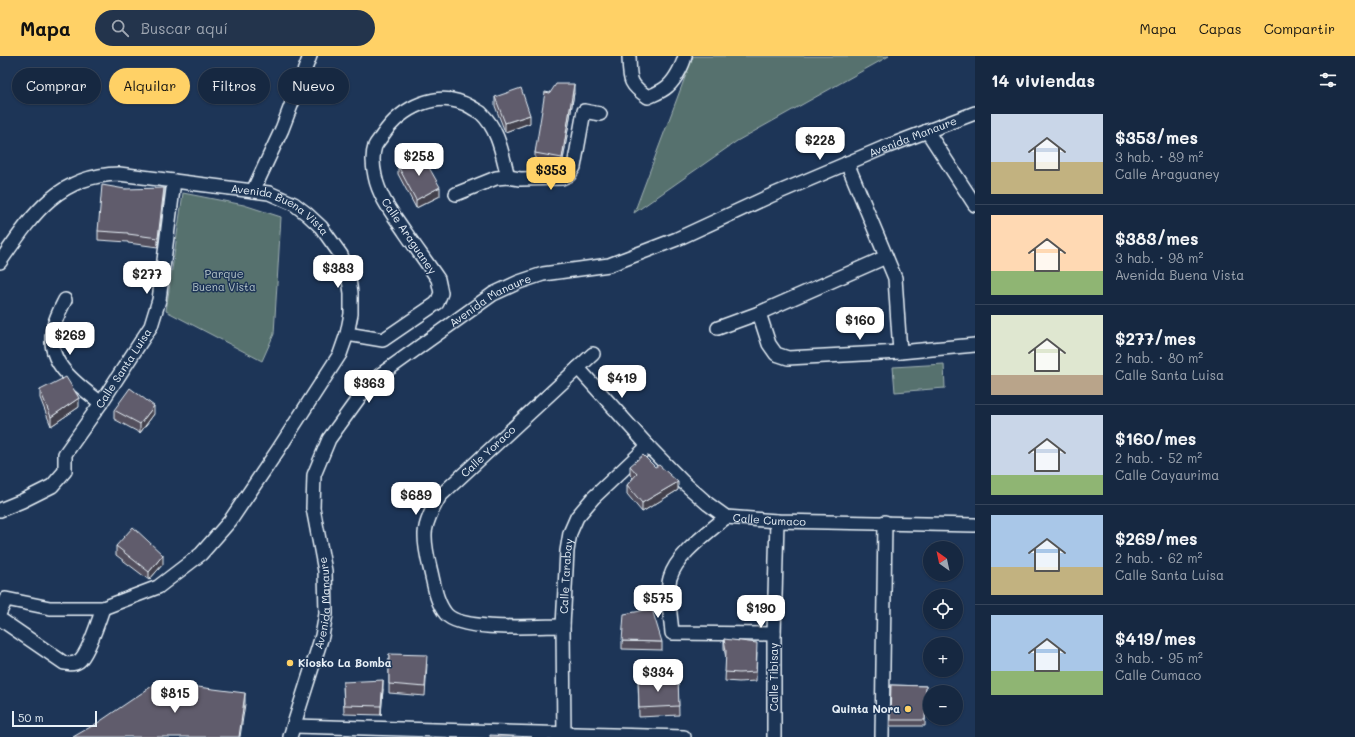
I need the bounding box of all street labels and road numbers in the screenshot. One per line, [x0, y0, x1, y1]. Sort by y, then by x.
street label: Avenida Manaure [866, 113, 959, 160]
street label: Avenida Buena Vista [230, 180, 333, 238]
street label: Calle Araguaney [378, 195, 441, 277]
street label: Avenida Manaure [446, 270, 533, 330]
street label: Calle Santa Luisa [92, 325, 155, 411]
street label: Calle Yoraco [457, 421, 519, 480]
street label: Calle Cumaco [732, 510, 807, 529]
street label: Calle Tarabay [556, 537, 576, 614]
street label: Avenida Manaure [310, 556, 333, 651]
street label: Calle Tibisay [766, 643, 781, 711]

